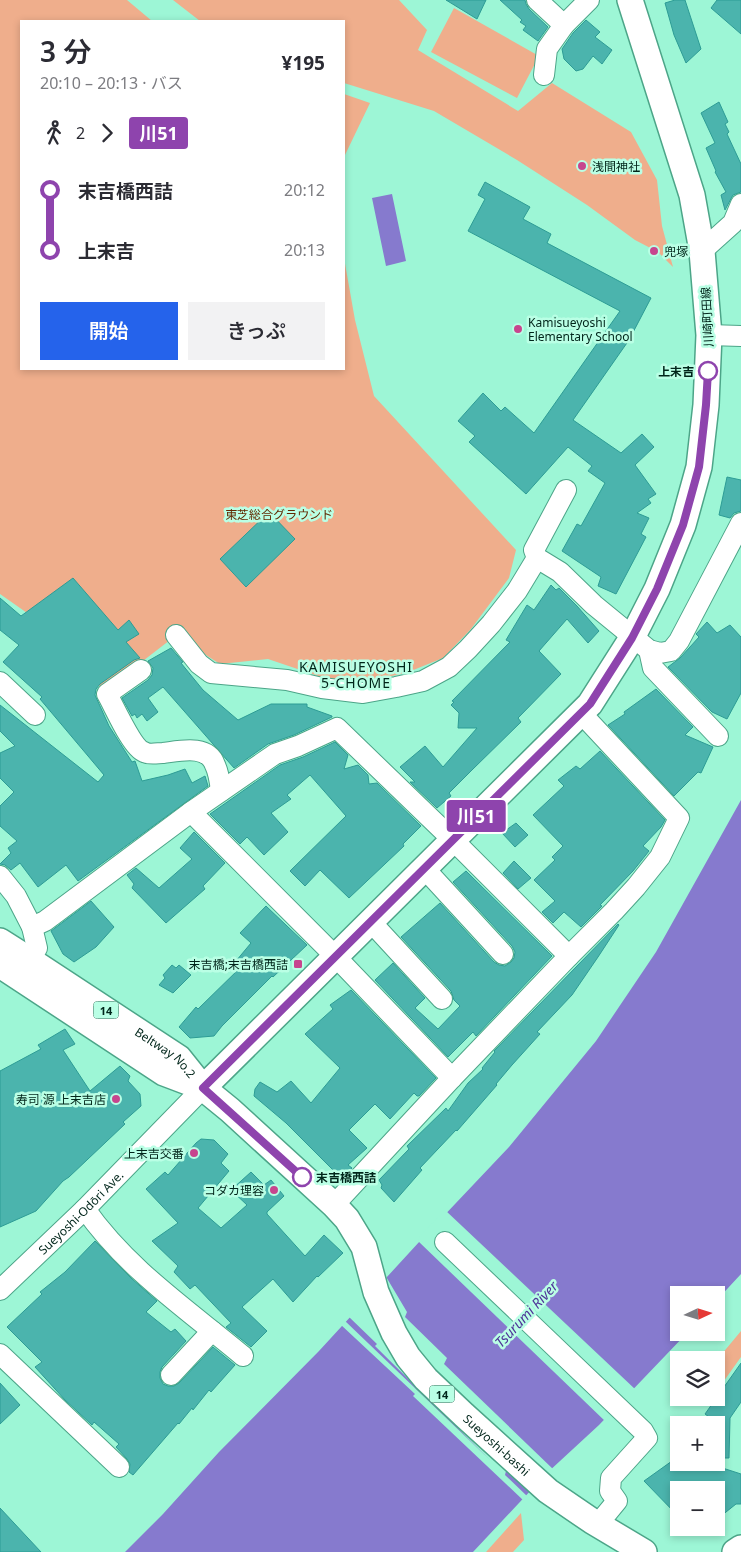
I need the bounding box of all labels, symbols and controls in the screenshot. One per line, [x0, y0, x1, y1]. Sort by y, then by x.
text: 3 分 [40, 32, 91, 70]
text: ¥195 [282, 50, 325, 76]
text: 20:10 – 20:13 · バス [40, 72, 183, 94]
icon: walk [40, 119, 68, 147]
icon: forward [93, 119, 121, 147]
text: 川51 [139, 121, 178, 145]
text: 2 [76, 122, 85, 144]
place label: 浅間神社 [592, 158, 640, 175]
marker: 浅間神社 [576, 160, 588, 172]
text: 末吉橋西詰 [78, 178, 173, 204]
text: 20:12 [284, 179, 325, 201]
text: 上末吉 [78, 238, 135, 264]
text: 20:13 [284, 239, 325, 261]
place label: 兜塚 [664, 243, 688, 260]
marker: 兜塚 [648, 245, 660, 257]
street label: 川崎町田線 [697, 287, 717, 347]
button: 開始 [40, 302, 178, 360]
button: きっぷ [188, 302, 325, 360]
place label: Kamisueyoshi Elementary School [528, 314, 633, 345]
marker: Kamisueyoshi Elementary School [512, 323, 524, 335]
marker: 上末吉 [698, 361, 718, 381]
place label: 上末吉 [658, 363, 694, 380]
park label: 東芝総合グラウンド [225, 506, 333, 523]
district label: KAMISUEYOSHI 5-CHOME [299, 657, 413, 692]
line badge: 川51 [447, 800, 505, 832]
text: 川51 [457, 804, 495, 828]
place label: 末吉橋;末吉橋西詰 [189, 956, 288, 973]
marker: 末吉橋;末吉橋西詰 [292, 958, 304, 970]
road number: 14 [94, 1002, 118, 1018]
street label: Beltway No.2 [132, 1023, 200, 1081]
place label: 寿司 源 上末吉店 [16, 1091, 106, 1108]
marker: 寿司 源 上末吉店 [110, 1093, 122, 1105]
place label: 上末吉交番 [124, 1145, 184, 1162]
marker: 上末吉交番 [188, 1147, 200, 1159]
street label: Sueyoshi-Odōri Ave. [34, 1166, 127, 1258]
marker: 末吉橋西詰 [292, 1167, 312, 1187]
place label: 末吉橋西詰 [316, 1169, 376, 1186]
place label: コダカ理容 [204, 1182, 264, 1199]
marker: コダカ理容 [268, 1184, 280, 1196]
water label: Tsurumi River [490, 1276, 562, 1351]
north arrow [670, 1286, 725, 1341]
map controls [670, 1286, 725, 1536]
button: layers [670, 1351, 725, 1406]
road number: 14 [430, 1386, 454, 1402]
street label: Sueyoshi-bashi [460, 1410, 534, 1479]
button: + [670, 1416, 725, 1471]
button: − [670, 1481, 725, 1536]

